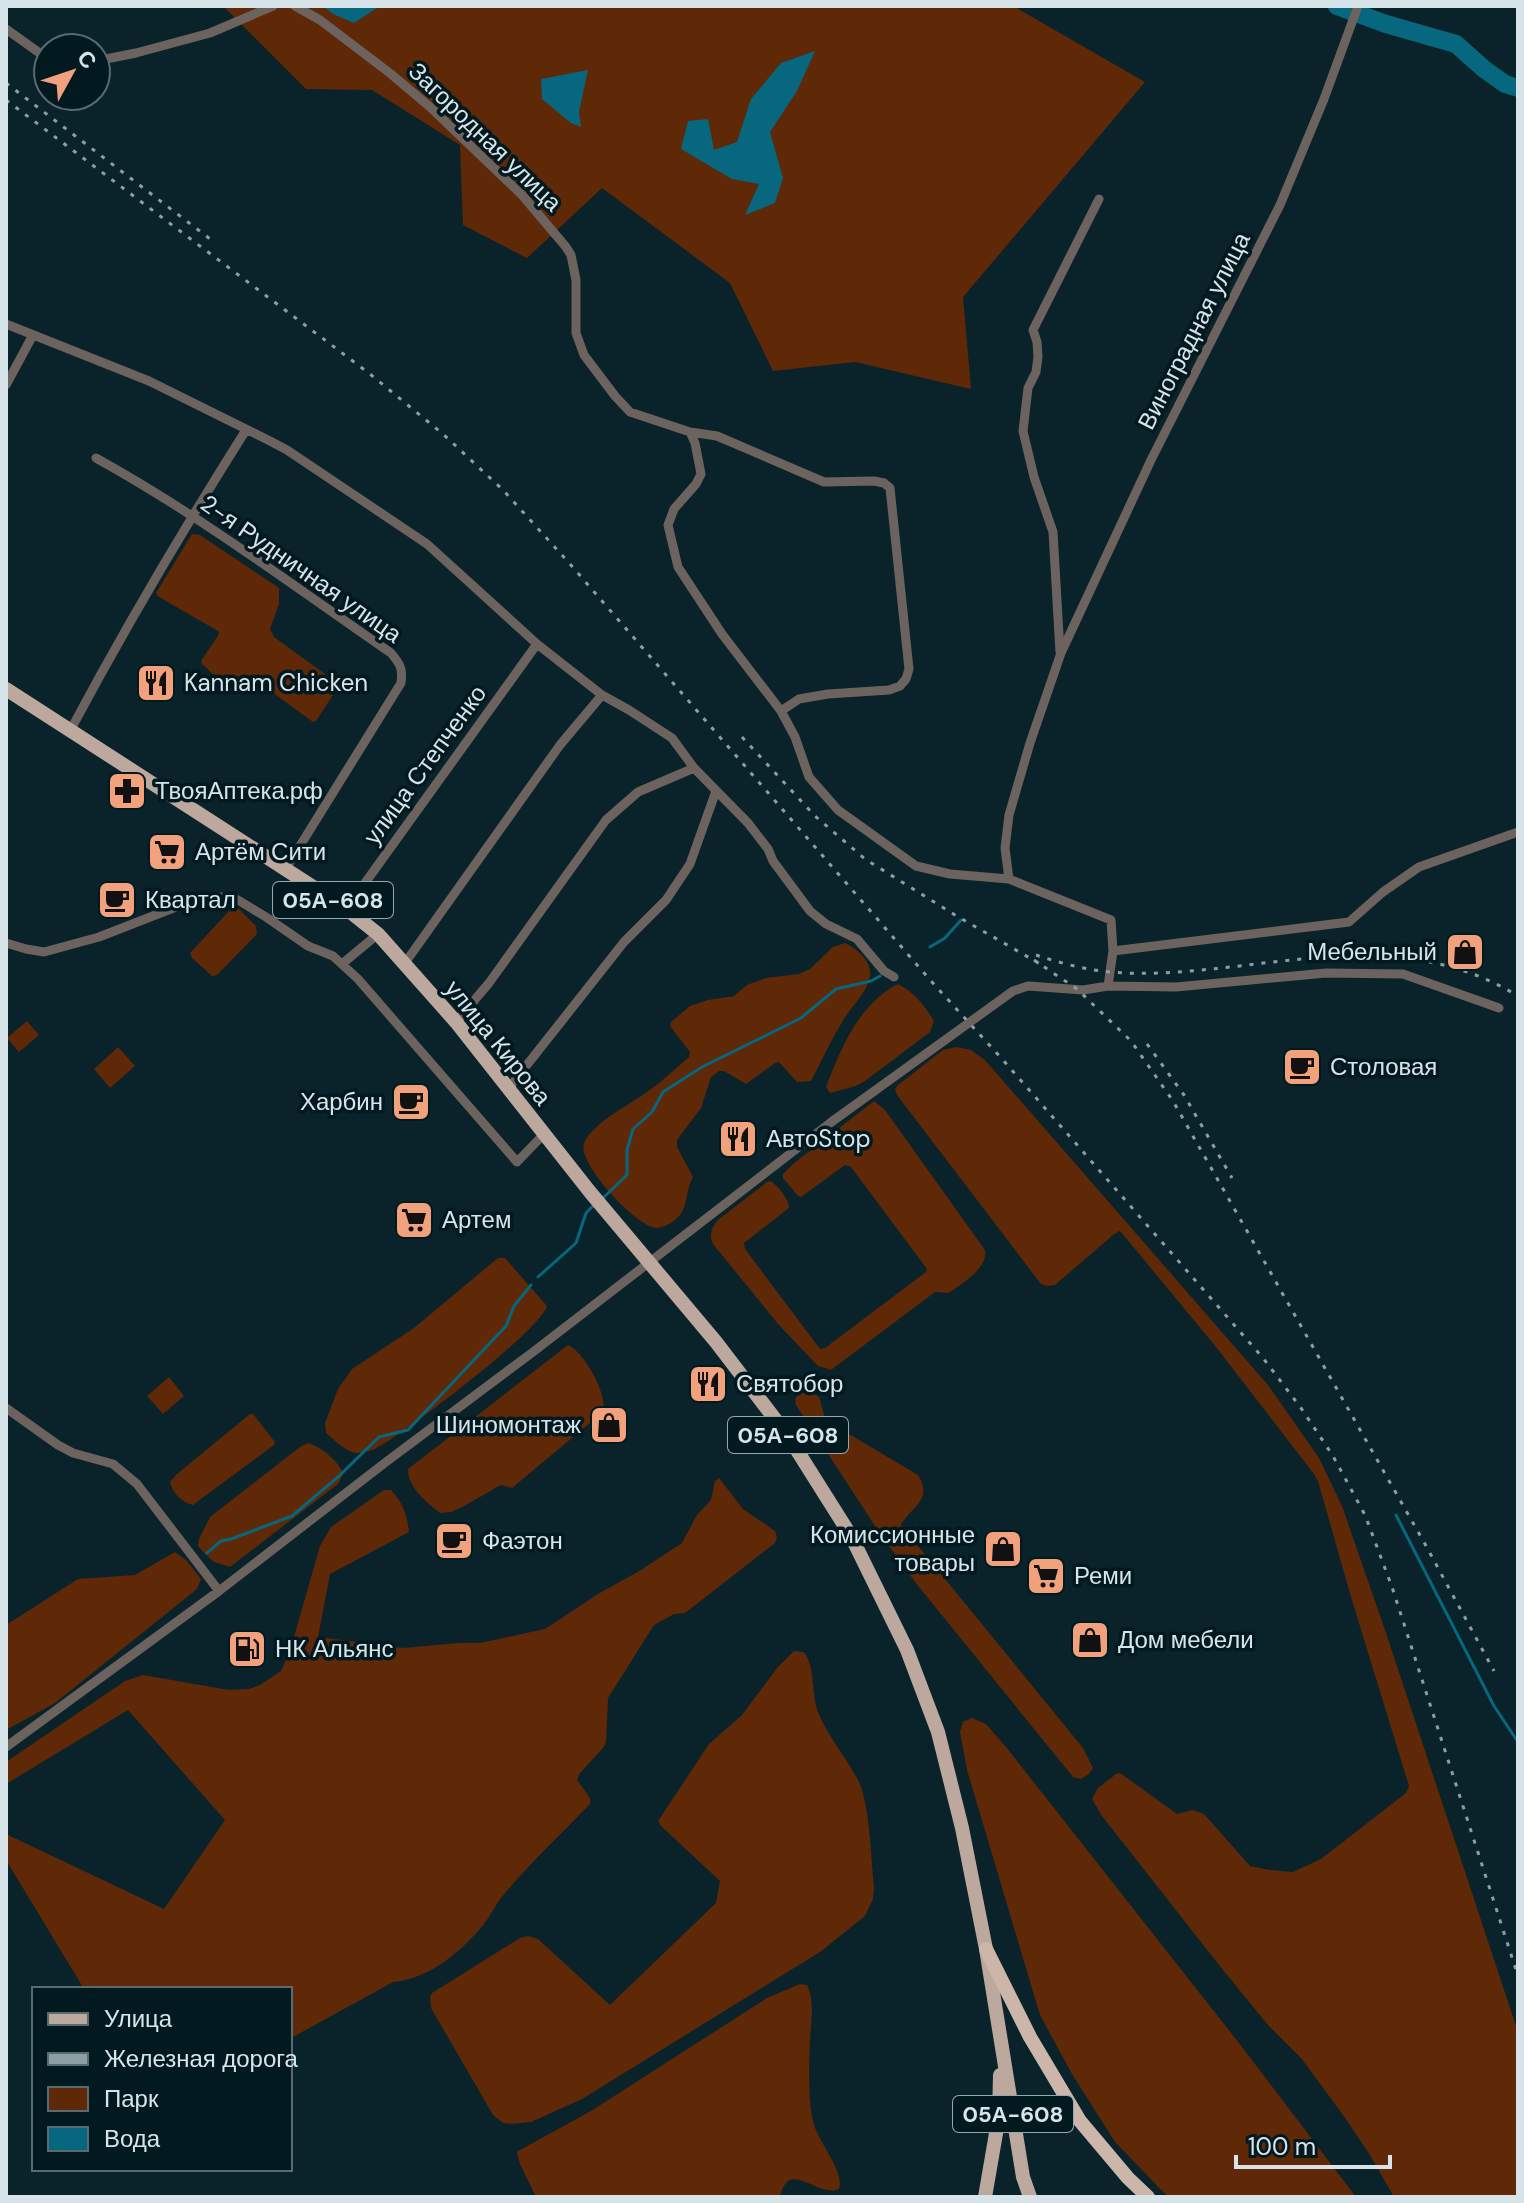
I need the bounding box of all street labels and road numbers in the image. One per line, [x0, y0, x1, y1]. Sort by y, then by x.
street label: Загородная улица [402, 55, 569, 218]
street label: Виноградная улица [1130, 226, 1257, 435]
street label: 2-я Рудничная улица [195, 487, 408, 650]
street label: улица Степченко [356, 679, 493, 851]
road number: 05А-608 [273, 882, 393, 918]
street label: улица Кирова [438, 974, 559, 1112]
road number: 05А-608 [728, 1417, 848, 1453]
road number: 05А-608 [953, 2096, 1073, 2132]

